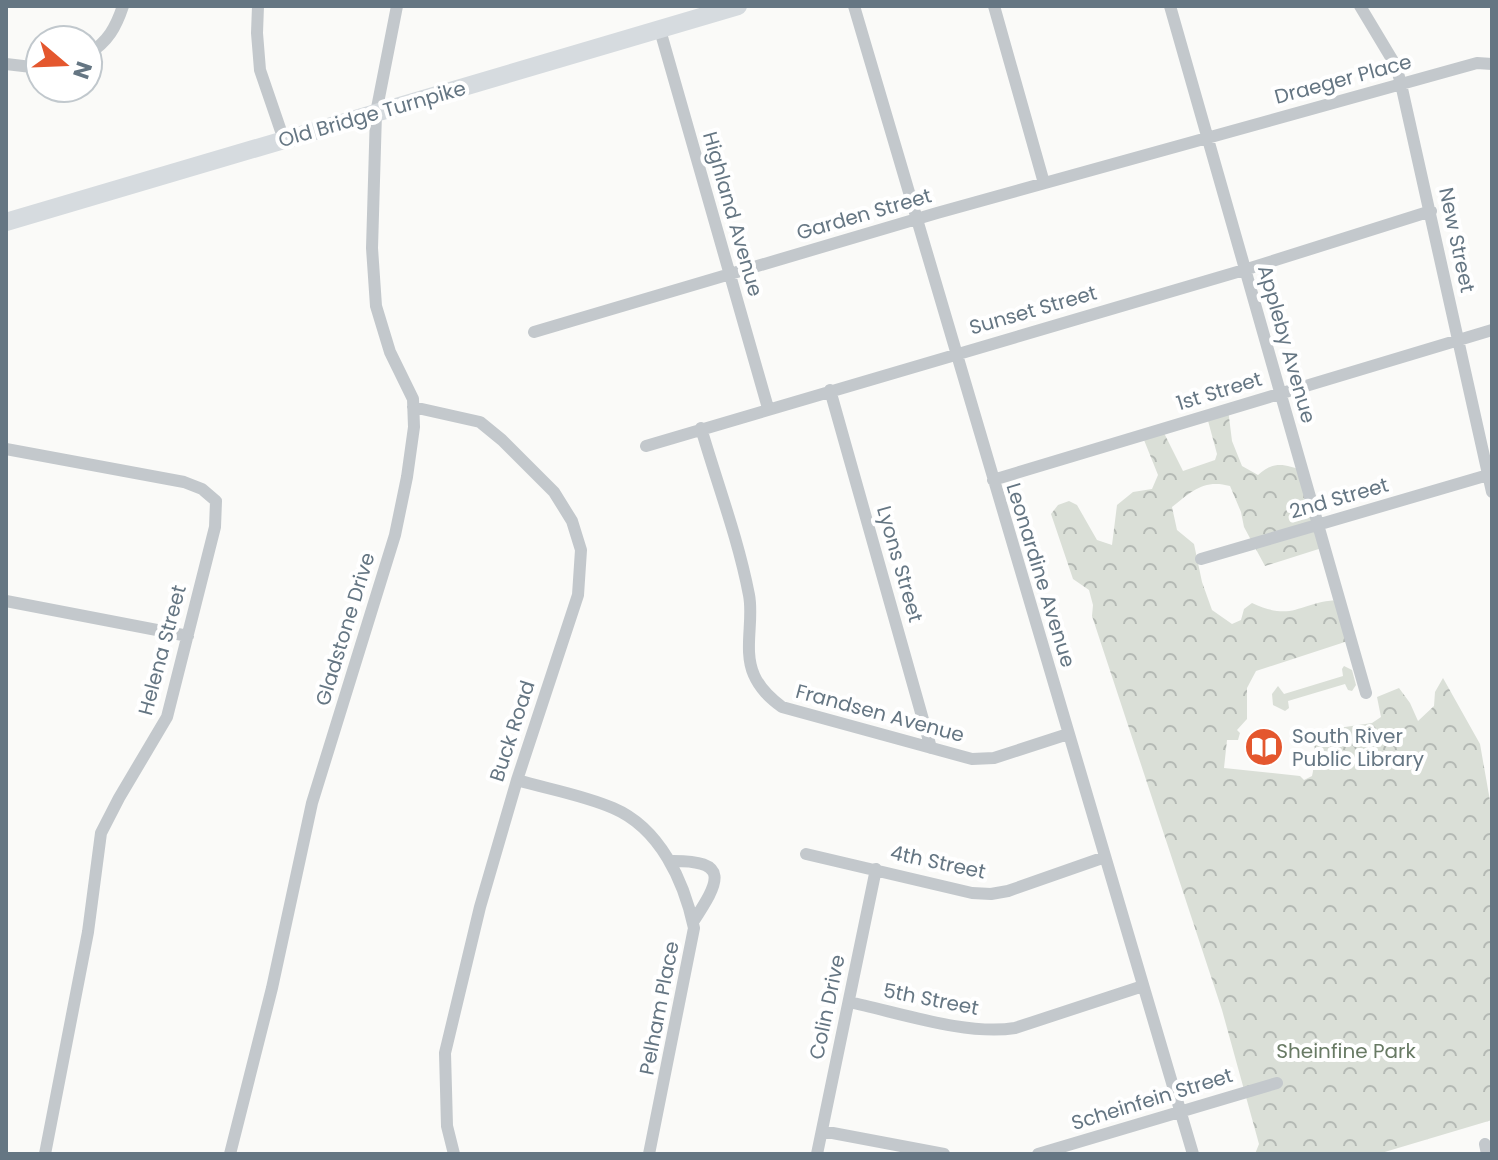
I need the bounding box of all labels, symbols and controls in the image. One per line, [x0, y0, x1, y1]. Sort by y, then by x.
north arrow [24, 24, 104, 104]
street label: Draeger Place [1271, 47, 1415, 111]
text: N [65, 57, 100, 83]
street label: Old Bridge Turnpike [275, 74, 469, 154]
street label: Highland Avenue [696, 128, 770, 300]
street label: Garden Street [793, 181, 935, 247]
street label: New Street [1432, 185, 1482, 295]
street label: Appleby Avenue [1251, 262, 1323, 426]
street label: Sunset Street [966, 278, 1100, 342]
street label: 1st Street [1173, 365, 1265, 417]
street label: 2nd Street [1286, 471, 1392, 525]
street label: Leonardine Avenue [1000, 479, 1082, 671]
street label: Lyons Street [870, 503, 930, 625]
street label: Gladstone Drive [308, 549, 382, 709]
street label: Helena Street [131, 582, 193, 718]
street label: Buck Road [482, 677, 542, 785]
street label: Frandsen Avenue [793, 677, 967, 749]
place label: South River Public Library [1292, 722, 1424, 773]
library icon: South River Public Library [1243, 726, 1285, 768]
street label: 4th Street [888, 838, 988, 886]
street label: Pelham Place [632, 939, 686, 1077]
street label: Colin Drive [802, 952, 852, 1062]
street label: 5th Street [881, 976, 981, 1022]
park label: Sheinfine Park [1276, 1037, 1416, 1065]
street label: Scheinfein Street [1068, 1061, 1236, 1137]

